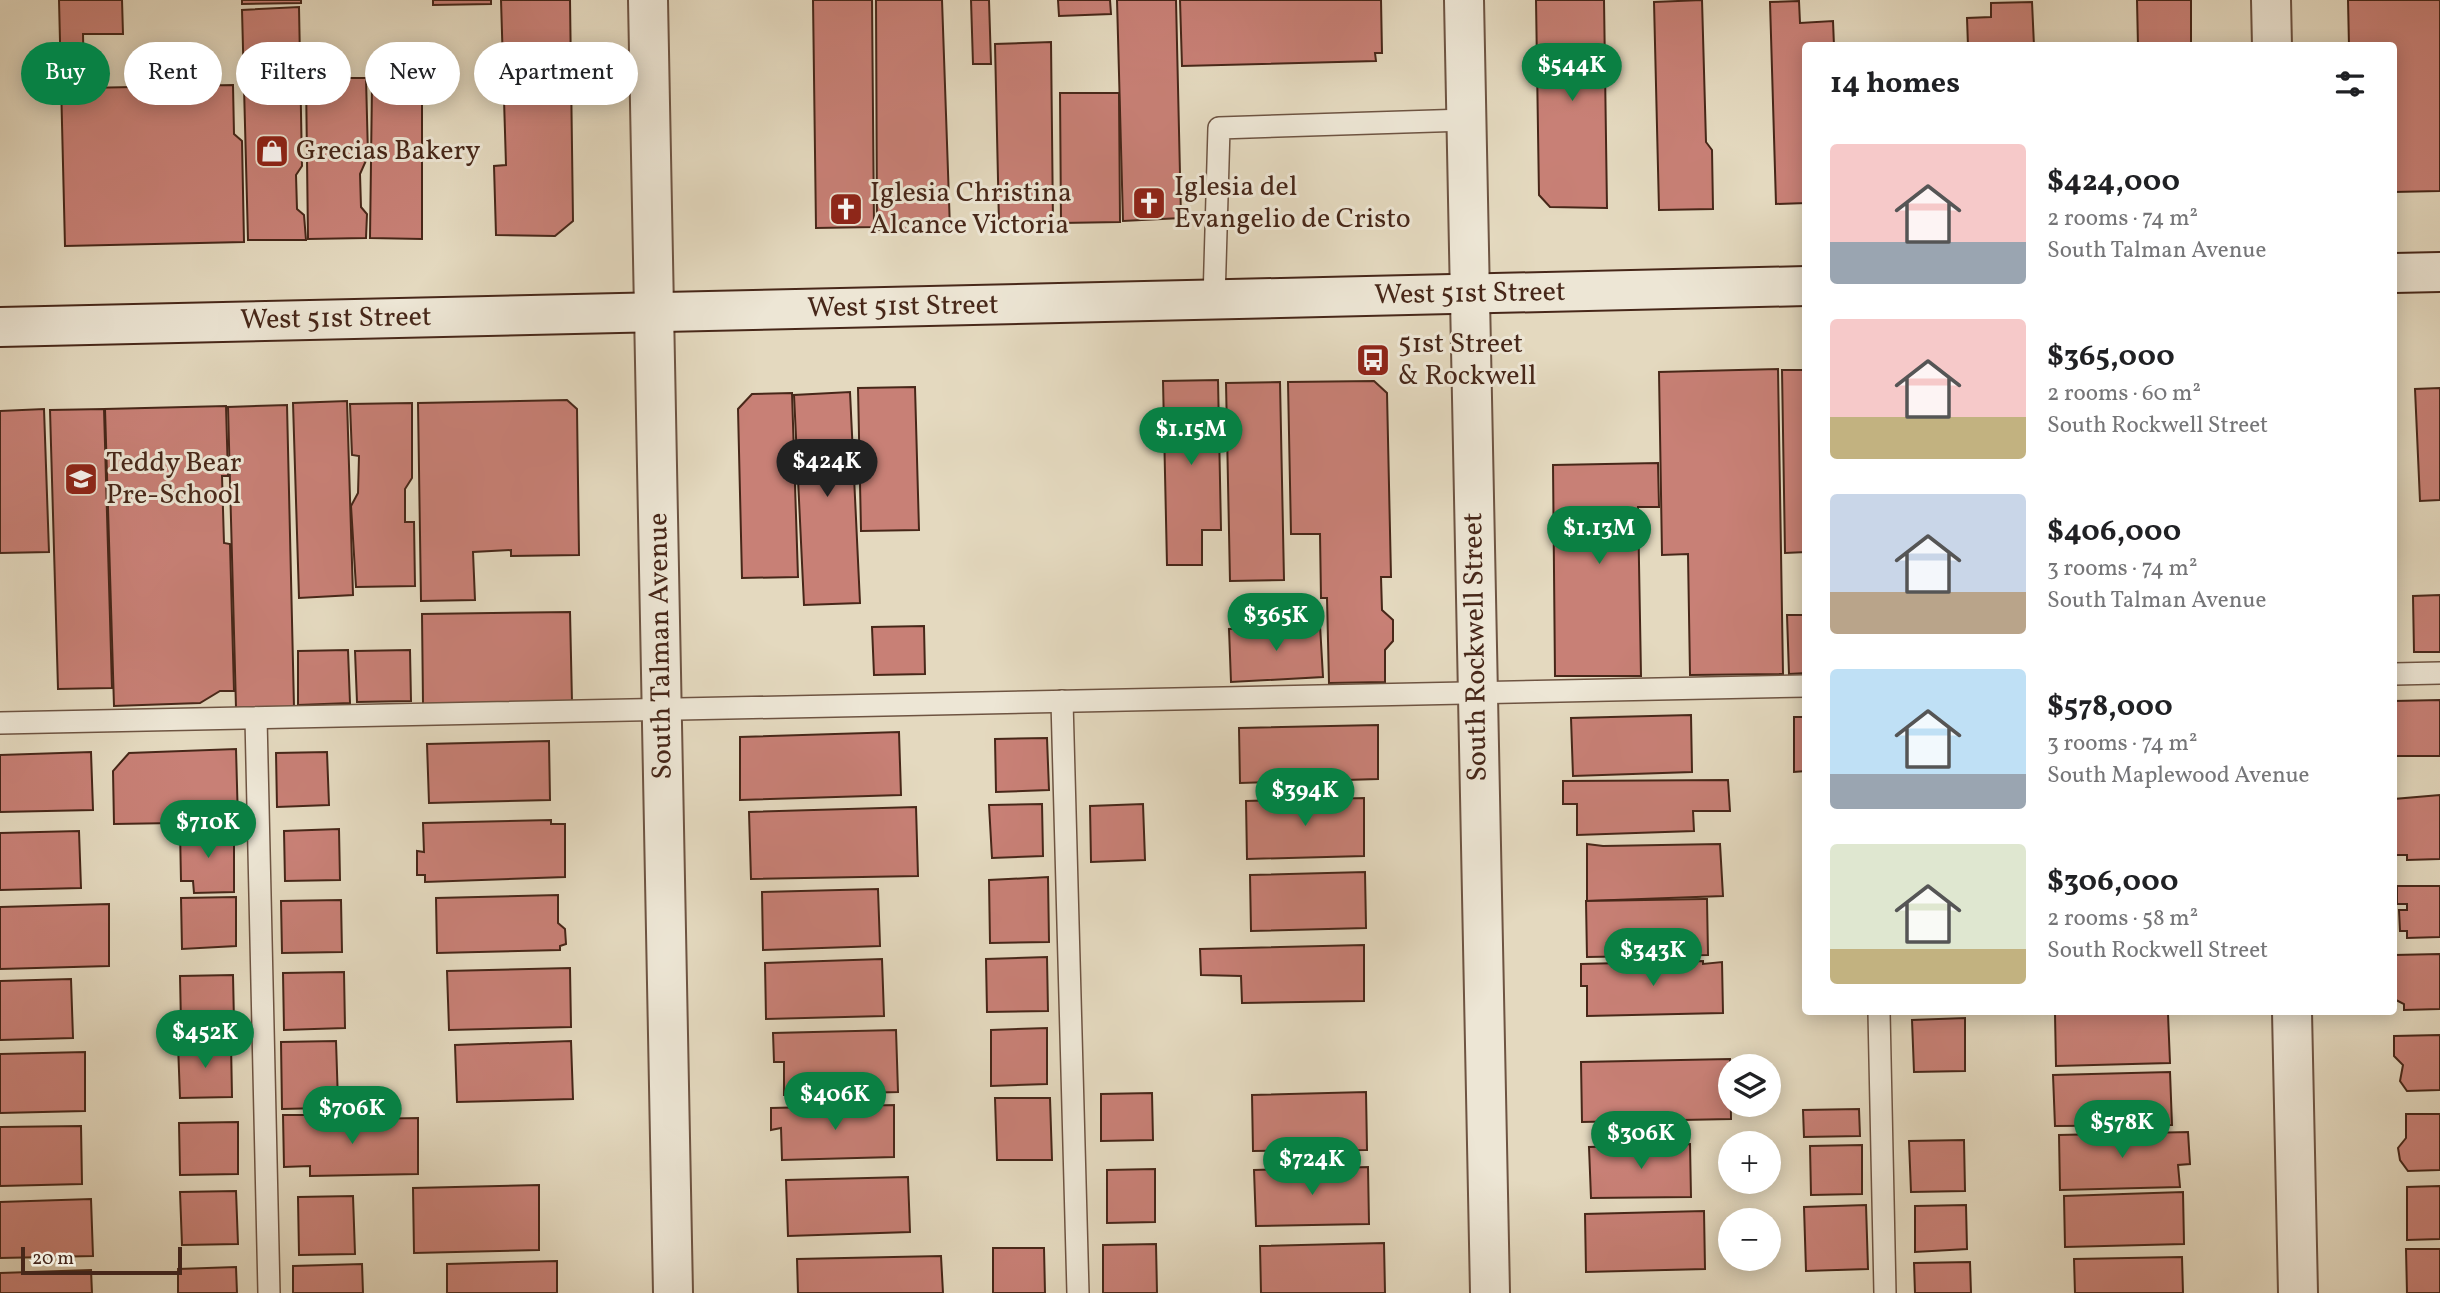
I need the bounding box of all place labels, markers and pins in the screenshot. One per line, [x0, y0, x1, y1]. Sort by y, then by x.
pin: $544K [1523, 43, 1621, 103]
shop icon: Grecias Bakery [253, 132, 291, 170]
place label: Grecias Bakery [296, 132, 480, 171]
place label: Iglesia del Evangelio de Cristo [1174, 168, 1411, 239]
place label: Iglesia Christina Alcance Victoria [870, 174, 1072, 245]
church icon: Iglesia del Evangelio de Cristo [1130, 184, 1168, 222]
church icon: Iglesia Christina Alcance Victoria [827, 190, 865, 228]
place label: 51st Street & Rockwell [1398, 325, 1536, 396]
bus stop icon: 51st Street & Rockwell [1354, 341, 1392, 379]
pin: $1.15M [1134, 407, 1248, 467]
pin: $424K [778, 440, 876, 499]
place label: Teddy Bear Pre-School [106, 444, 242, 515]
school or university icon: Teddy Bear Pre-School [62, 460, 100, 498]
pin: $1.13M [1542, 506, 1656, 566]
pin: $365K [1227, 594, 1325, 653]
pin: $394K [1256, 768, 1354, 828]
pin: $710K [159, 800, 257, 860]
pin: $343K [1604, 928, 1702, 988]
pin: $452K [156, 1010, 254, 1070]
pin: $406K [786, 1072, 884, 1132]
pin: $706K [303, 1086, 401, 1146]
pin: $578K [2073, 1100, 2171, 1160]
pin: $306K [1592, 1112, 1690, 1171]
pin: $724K [1263, 1138, 1361, 1197]

